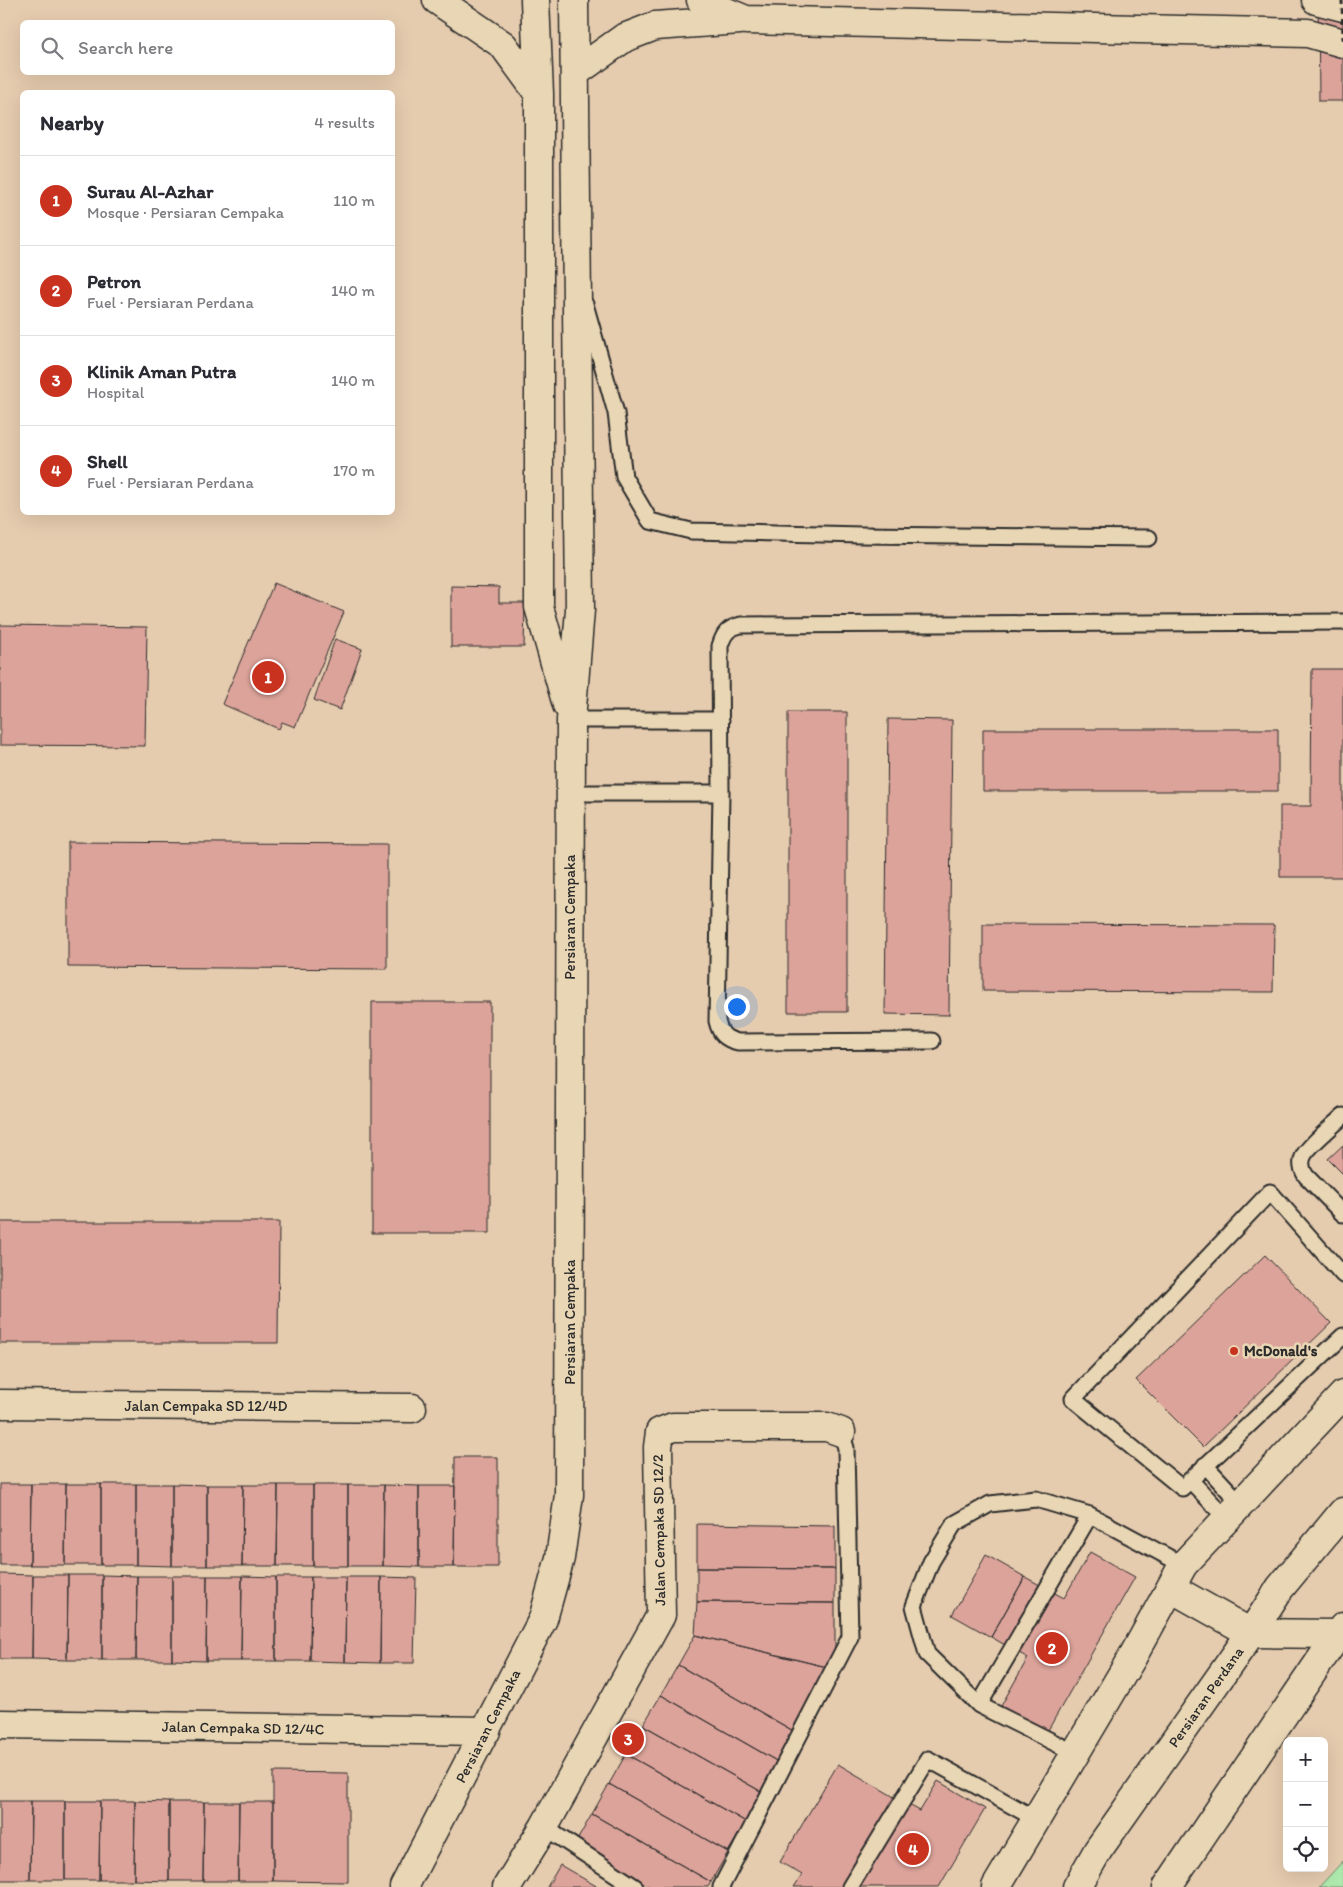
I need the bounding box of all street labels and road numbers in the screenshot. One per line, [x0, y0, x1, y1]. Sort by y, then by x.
street label: Persiaran Cempaka [561, 854, 579, 980]
street label: Persiaran Cempaka [561, 1259, 579, 1385]
street label: Jalan Cempaka SD 12/4D [125, 1397, 288, 1415]
street label: Jalan Cempaka SD 12/2 [649, 1454, 669, 1606]
street label: Persiaran Perdana [1165, 1643, 1248, 1751]
street label: Persiaran Cempaka [452, 1666, 525, 1786]
street label: Jalan Cempaka SD 12/4C [162, 1718, 325, 1738]

